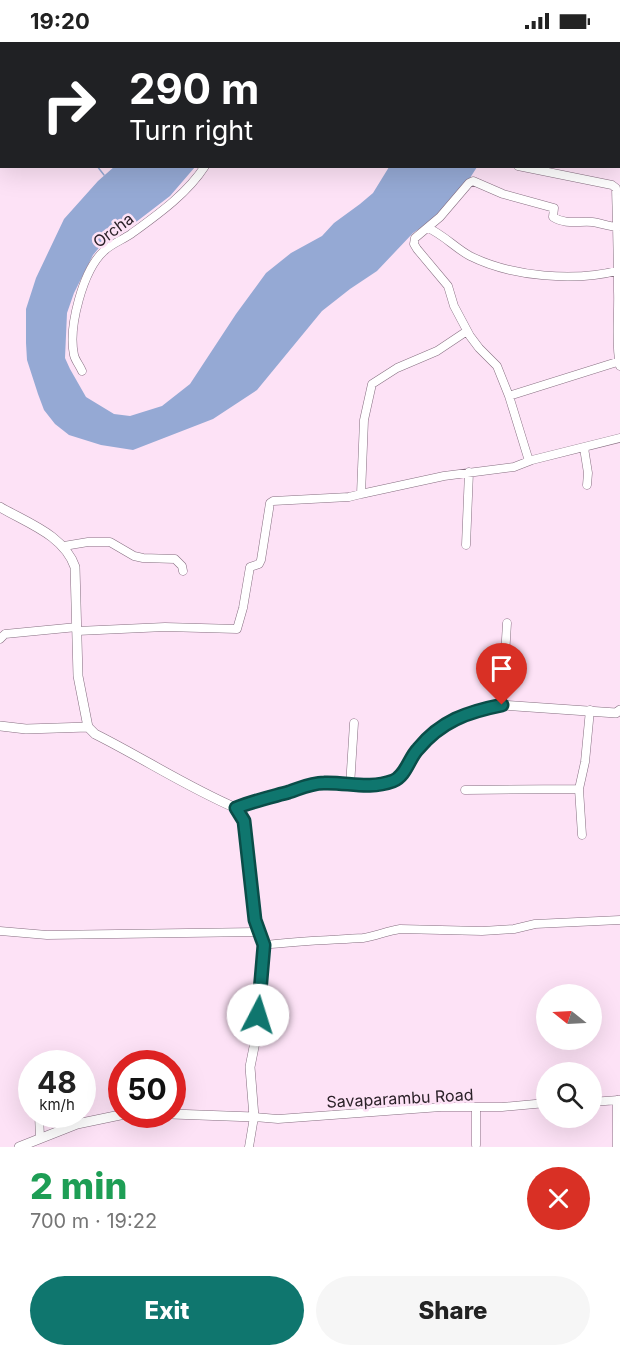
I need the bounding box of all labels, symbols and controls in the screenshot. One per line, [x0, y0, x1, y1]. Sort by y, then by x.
text: 19:20 [30, 8, 90, 34]
text: 290 m [129, 63, 259, 114]
icon: right [30, 66, 108, 144]
text: Turn right [129, 114, 253, 147]
street label: Orcha [89, 208, 137, 252]
pin [476, 643, 527, 705]
icon: arrive [485, 652, 518, 685]
position arrow [226, 983, 290, 1047]
north arrow [536, 984, 602, 1050]
map controls [536, 984, 602, 1128]
speed limit sign: 50 [108, 1050, 186, 1128]
button: search [536, 1062, 602, 1128]
text: 48 [37, 1064, 77, 1100]
street label: Savaparambu Road [326, 1084, 474, 1112]
text: km/h [39, 1095, 75, 1114]
text: 2 min [30, 1164, 127, 1208]
button: close [527, 1167, 590, 1230]
text: 700 m · 19:22 [30, 1209, 157, 1233]
button: Exit [30, 1276, 304, 1345]
button: Share [316, 1276, 590, 1345]

